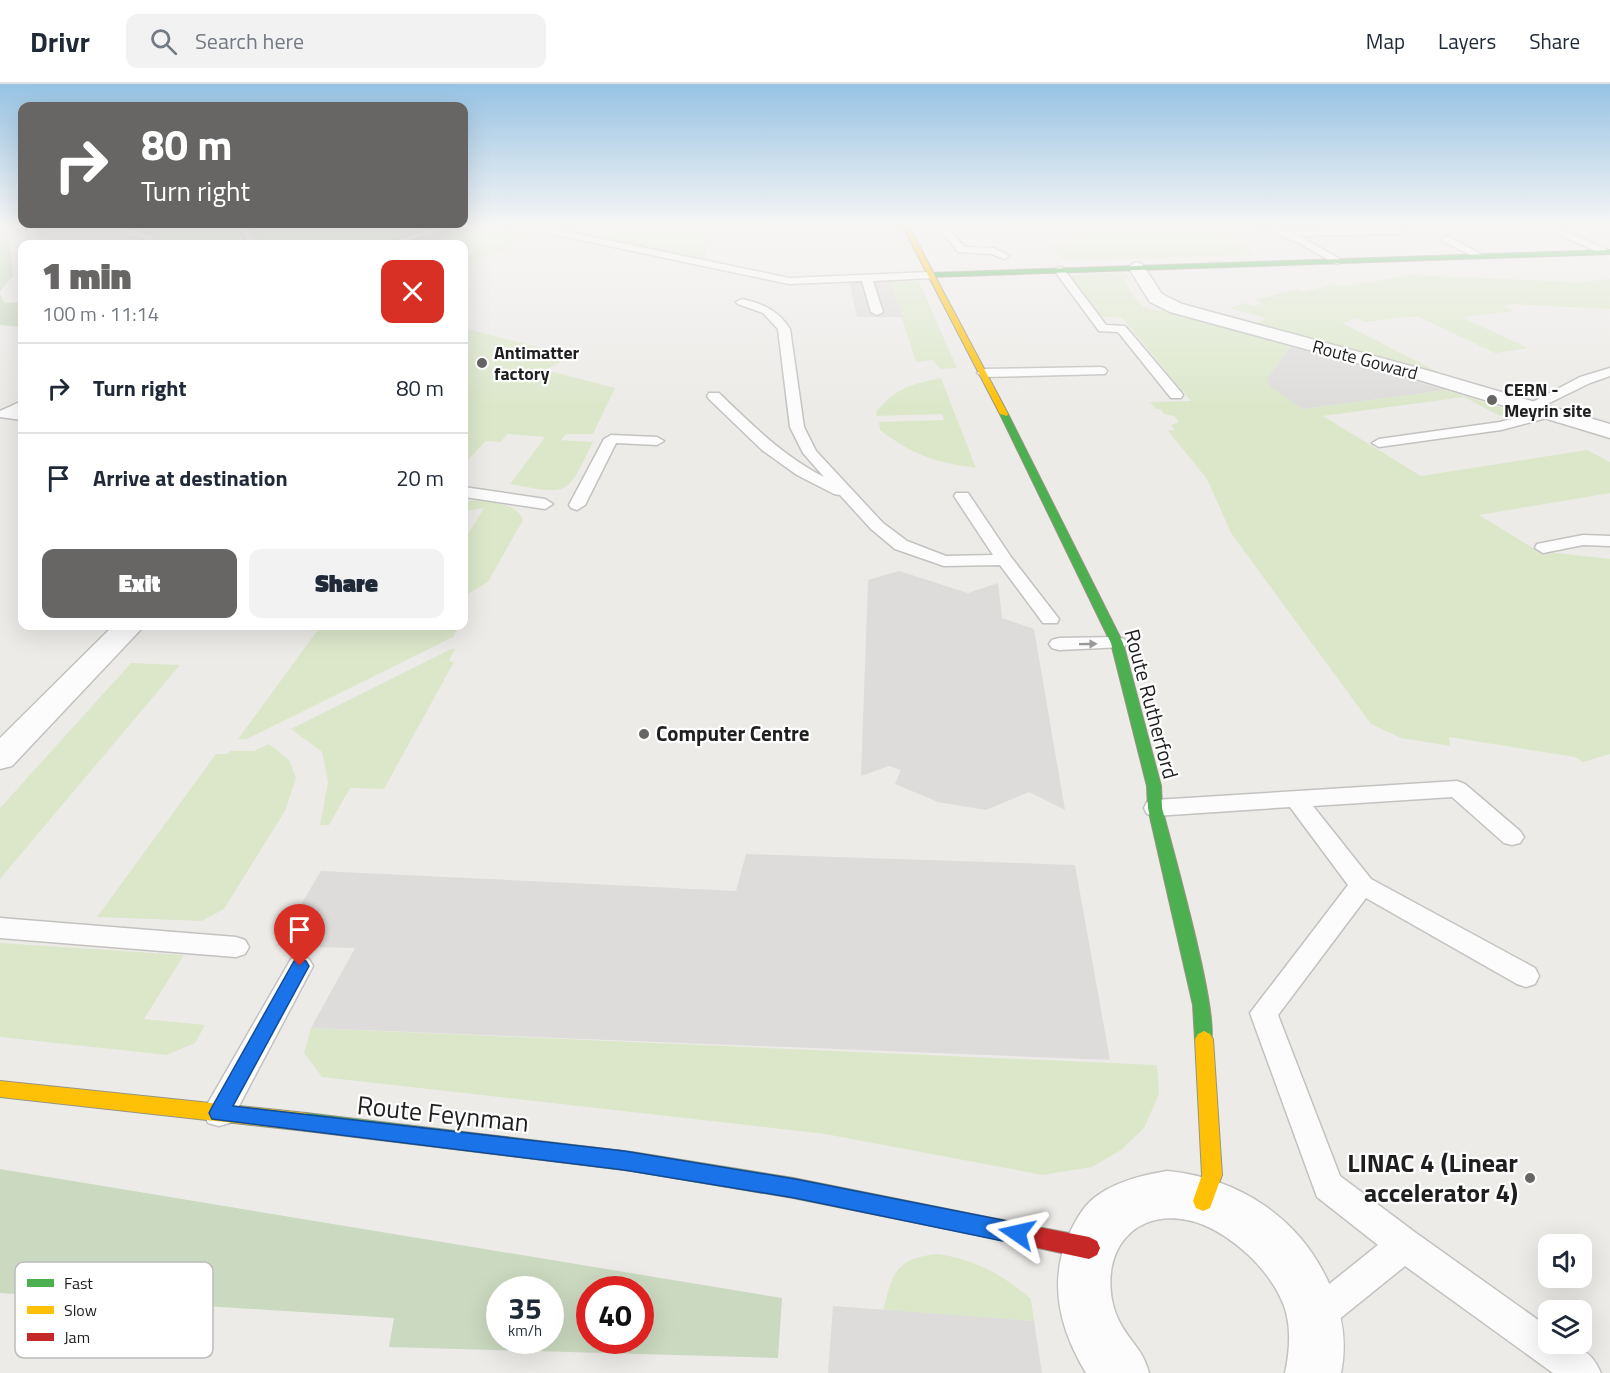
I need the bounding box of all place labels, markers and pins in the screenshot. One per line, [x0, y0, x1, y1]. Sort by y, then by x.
place label: Antimatter factory [494, 339, 580, 387]
marker: Antimatter factory [475, 356, 489, 370]
place label: CERN - Meyrin site [1504, 376, 1592, 424]
marker: CERN - Meyrin site [1485, 393, 1499, 407]
place label: Computer Centre [656, 717, 810, 749]
marker: Computer Centre [637, 727, 651, 741]
pin [274, 904, 325, 966]
place label: LINAC 4 (Linear accelerator 4) [1347, 1143, 1518, 1212]
marker: LINAC 4 (Linear accelerator 4) [1523, 1171, 1537, 1185]

